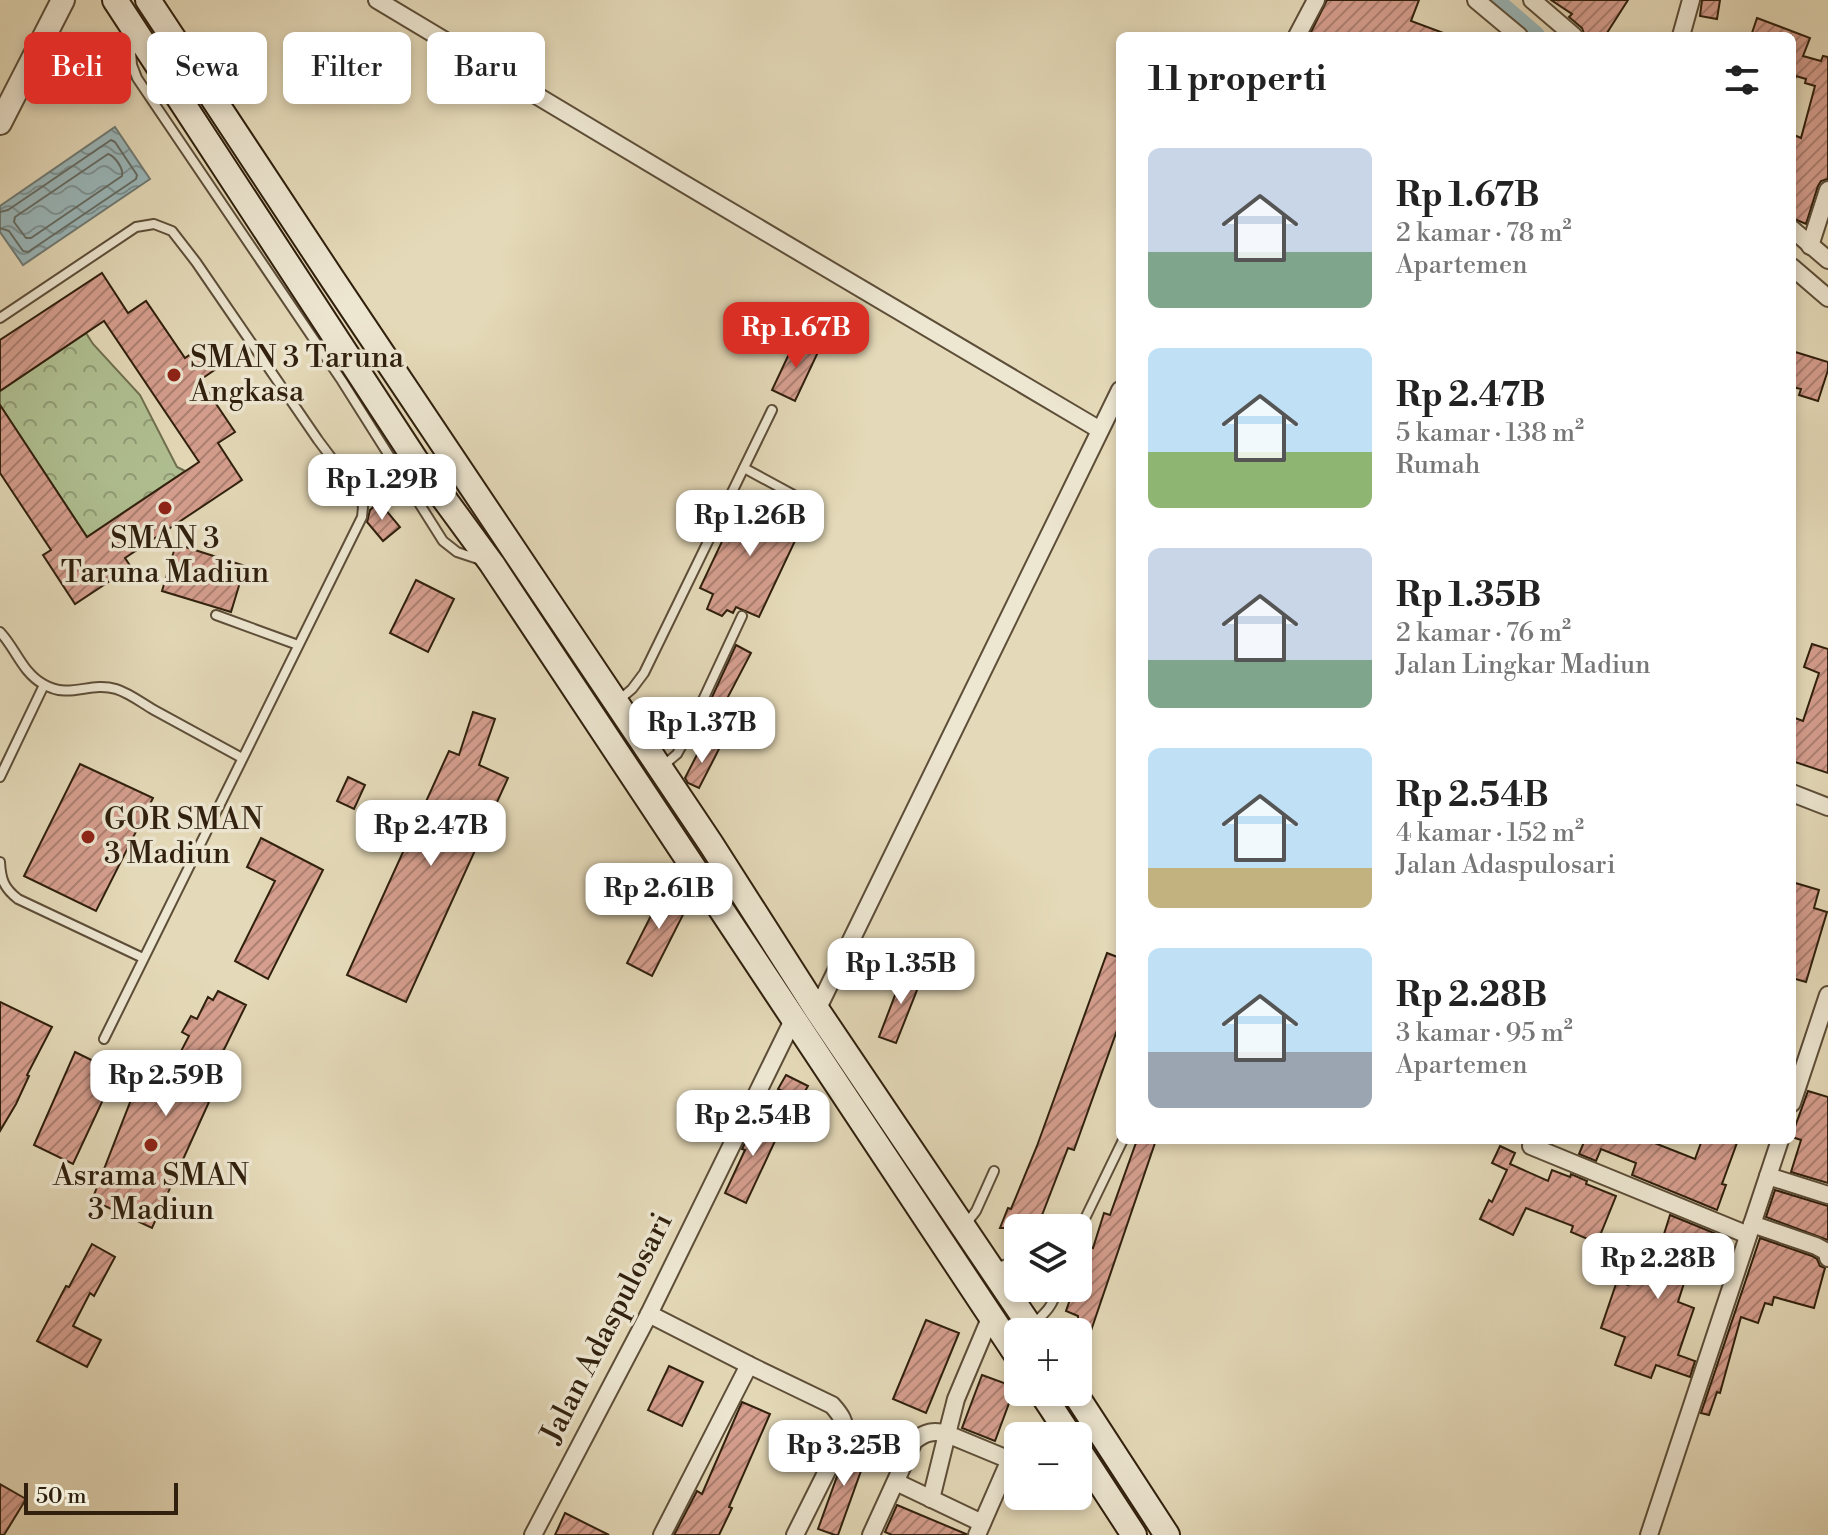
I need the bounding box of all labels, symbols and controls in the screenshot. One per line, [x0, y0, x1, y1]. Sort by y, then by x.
chip: Beli [24, 32, 131, 104]
chip: Sewa [147, 32, 267, 104]
chip: Filter [283, 32, 411, 104]
chip: Baru [427, 32, 545, 104]
icon: filters [1720, 58, 1764, 102]
text: 11 properti [1148, 59, 1326, 101]
text: Rp 1.67B [1396, 175, 1539, 217]
icon: home [1212, 180, 1308, 276]
text: 2 kamar · 78 m² [1396, 217, 1572, 249]
text: Apartemen [1396, 249, 1528, 281]
pin: Rp 1.67B [713, 302, 879, 370]
text: Rp 1.67B [741, 312, 851, 344]
place label: SMAN 3 Taruna Angkasa [189, 339, 405, 411]
marker: SMAN 3 Taruna Angkasa [165, 366, 183, 384]
text: Rp 2.47B [1396, 375, 1546, 417]
icon: home [1212, 380, 1308, 476]
text: 5 kamar · 138 m² [1396, 417, 1584, 449]
text: Rumah [1396, 449, 1480, 481]
pin: Rp 1.29B [299, 454, 465, 522]
text: Rp 1.29B [326, 464, 438, 496]
pin: Rp 1.26B [667, 490, 833, 558]
marker: SMAN 3 Taruna Madiun [156, 499, 174, 517]
text: Rp 1.26B [694, 500, 806, 532]
place label: SMAN 3 Taruna Madiun [61, 520, 269, 592]
text: Rp 1.35B [1396, 575, 1541, 617]
icon: home [1212, 580, 1308, 676]
text: 2 kamar · 76 m² [1396, 617, 1571, 649]
text: Jalan Lingkar Madiun [1396, 649, 1651, 681]
pin: Rp 1.37B [619, 697, 785, 765]
text: Rp 1.37B [647, 707, 757, 739]
text: Rp 2.54B [1396, 775, 1549, 817]
icon: home [1212, 780, 1308, 876]
pin: Rp 2.47B [348, 800, 514, 868]
place label: GOR SMAN 3 Madiun [104, 801, 263, 873]
text: Rp 2.47B [374, 810, 488, 842]
text: 4 kamar · 152 m² [1396, 817, 1584, 849]
marker: GOR SMAN 3 Madiun [79, 828, 97, 846]
text: Jalan Adaspulosari [1396, 849, 1616, 881]
pin: Rp 2.61B [576, 863, 742, 931]
text: Rp 2.61B [604, 873, 714, 905]
pin: Rp 1.35B [818, 938, 984, 1006]
text: Rp 1.35B [845, 948, 957, 980]
text: Rp 2.28B [1396, 975, 1547, 1017]
icon: home [1212, 980, 1308, 1076]
text: 3 kamar · 95 m² [1396, 1017, 1573, 1049]
text: Apartemen [1396, 1049, 1528, 1081]
pin: Rp 2.59B [83, 1050, 249, 1118]
text: Rp 2.59B [108, 1060, 224, 1092]
pin: Rp 2.54B [670, 1090, 836, 1158]
text: Rp 2.54B [695, 1100, 811, 1132]
marker: Asrama SMAN 3 Madiun [142, 1136, 160, 1154]
place label: Asrama SMAN 3 Madiun [52, 1157, 249, 1229]
street label: Jalan Adaspulosari [532, 1206, 682, 1450]
map controls [1004, 1214, 1092, 1510]
button: layers [1004, 1214, 1092, 1302]
pin: Rp 2.28B [1575, 1233, 1741, 1301]
text: Rp 2.28B [1600, 1243, 1716, 1275]
button: + [1004, 1318, 1092, 1406]
pin: Rp 3.25B [761, 1420, 927, 1488]
button: − [1004, 1422, 1092, 1510]
text: Rp 3.25B [787, 1430, 901, 1462]
scale bar [24, 1479, 178, 1515]
text: 50 m [36, 1483, 87, 1510]

